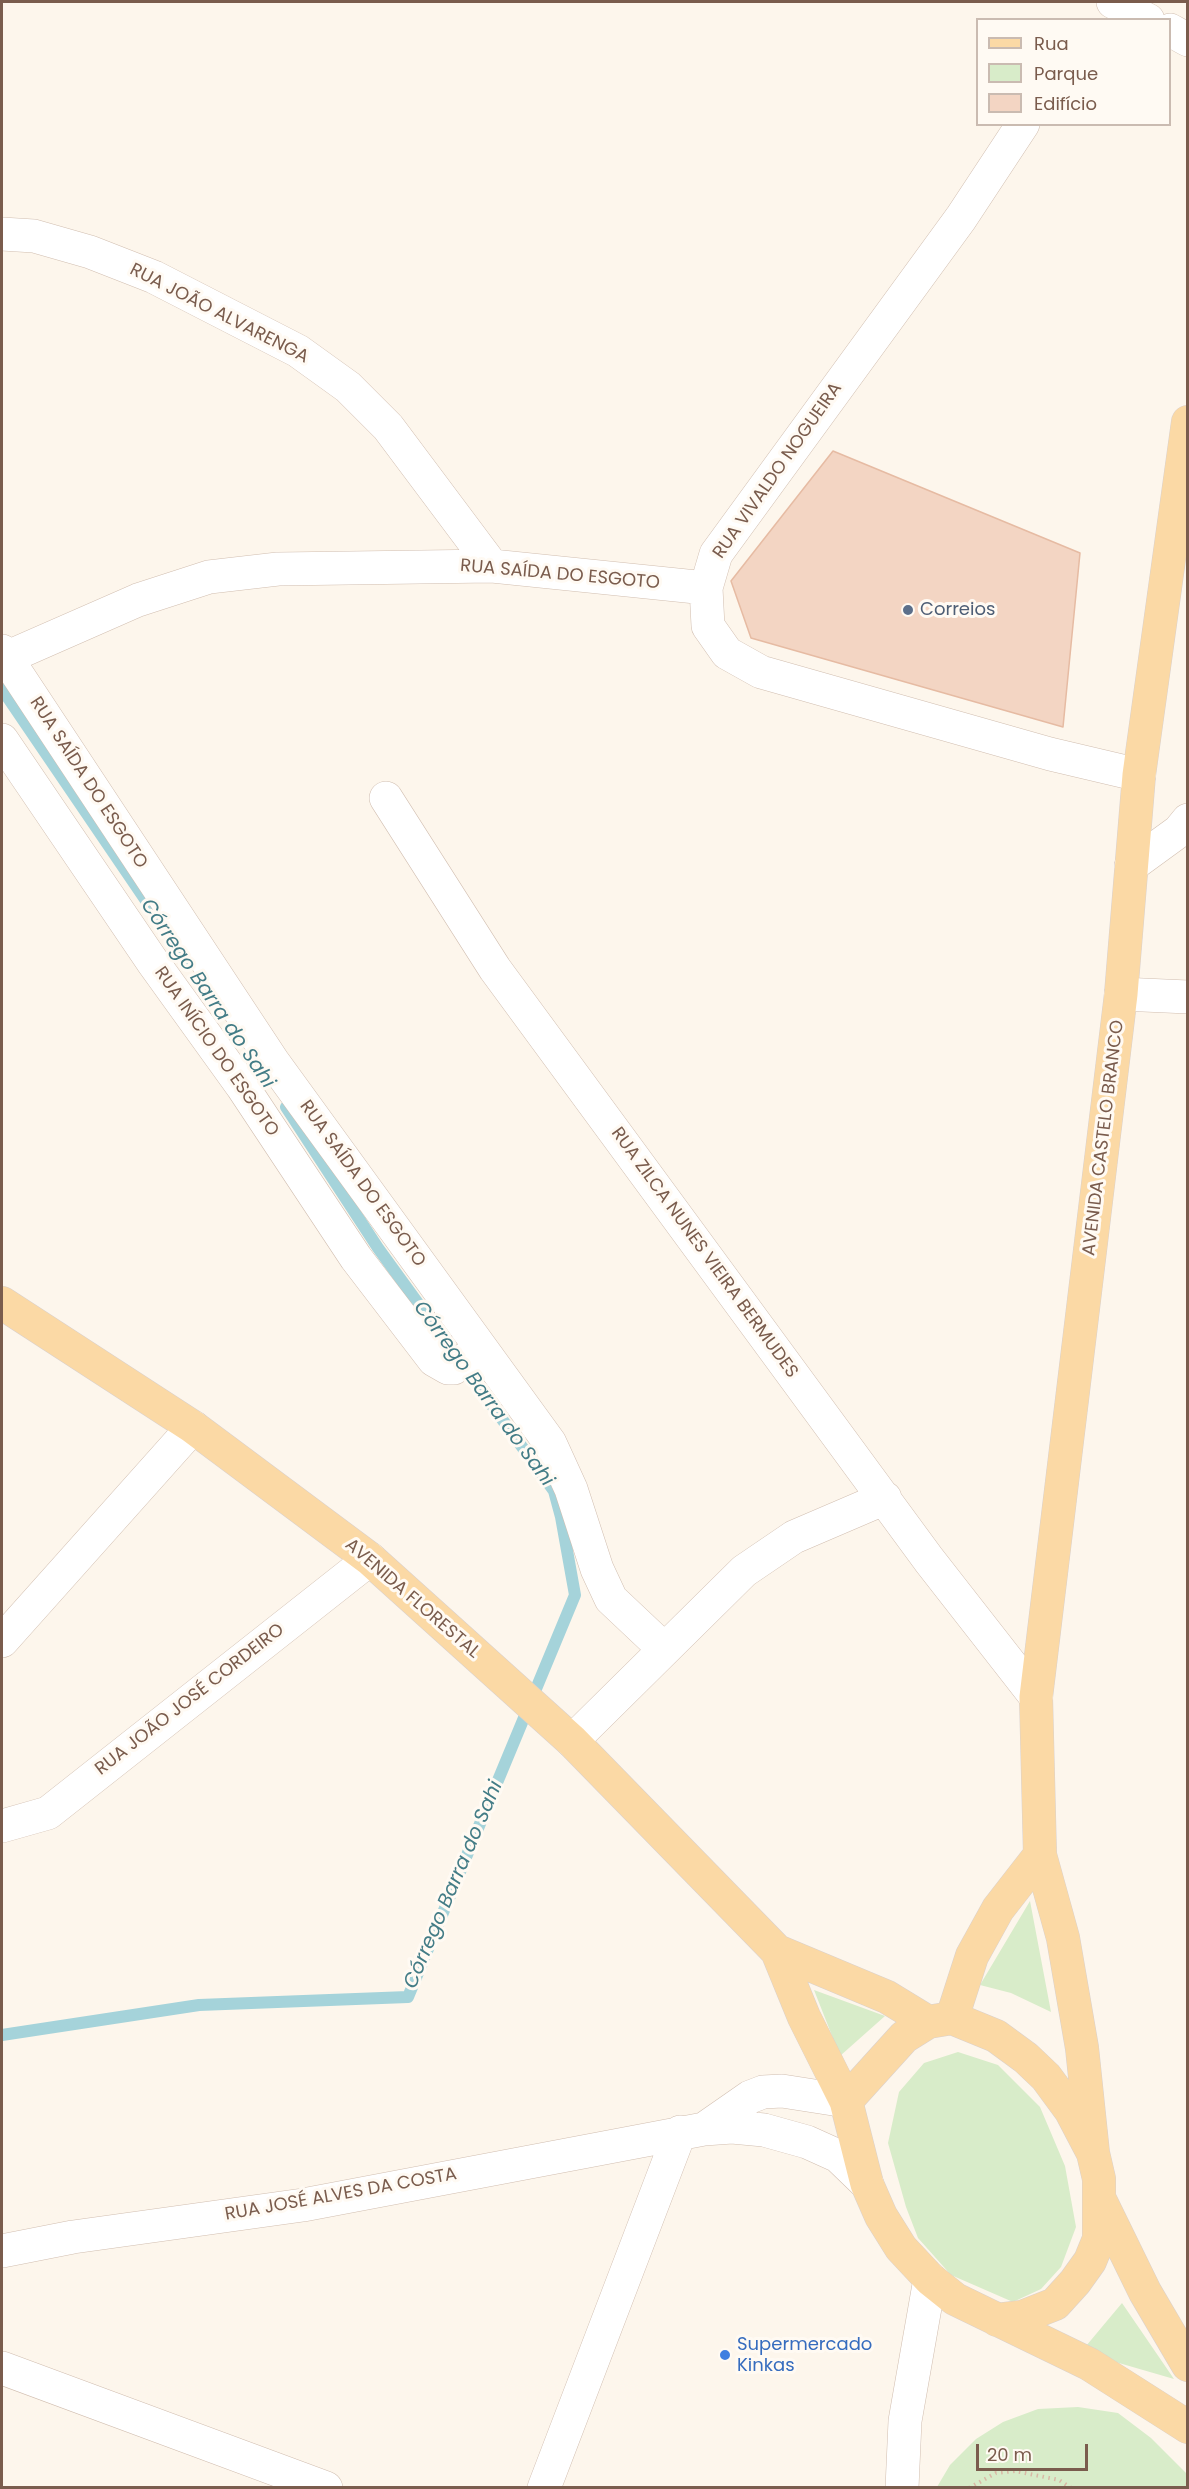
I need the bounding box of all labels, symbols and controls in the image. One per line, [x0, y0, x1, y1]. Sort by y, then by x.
legend [976, 18, 1171, 126]
text: Rua [1034, 31, 1069, 56]
text: Parque [1034, 61, 1098, 86]
text: Edifício [1034, 91, 1097, 116]
street label: RUA JOÃO ALVARENGA [126, 259, 312, 369]
street label: RUA VIVALDO NOGUEIRA [709, 379, 847, 563]
street label: RUA SAÍDA DO ESGOTO [459, 556, 661, 594]
place label: Correios [920, 599, 995, 621]
marker: Correios [901, 603, 915, 617]
street label: RUA SAÍDA DO ESGOTO [24, 693, 152, 873]
water label: Córrego Barra do Sahi [135, 895, 279, 1093]
street label: RUA INÍCIO DO ESGOTO [149, 963, 283, 1141]
street label: AVENIDA CASTELO BRANCO [1079, 1019, 1129, 1257]
street label: RUA SAÍDA DO ESGOTO [294, 1097, 430, 1271]
street label: RUA ZILCA NUNES VIEIRA BERMUDES [606, 1124, 802, 1382]
water label: Córrego Barra do Sahi [408, 1297, 558, 1491]
street label: AVENIDA FLORESTAL [340, 1535, 484, 1663]
street label: RUA JOÃO JOSÉ CORDEIRO [91, 1620, 289, 1780]
water label: Córrego Barra do Sahi [399, 1778, 509, 1992]
street label: RUA JOSÉ ALVES DA COSTA [223, 2164, 459, 2226]
place label: Supermercado Kinkas [737, 2334, 872, 2376]
marker: Supermercado Kinkas [718, 2348, 732, 2362]
scale bar [979, 2432, 1092, 2470]
text: 20 m [987, 2442, 1032, 2467]

